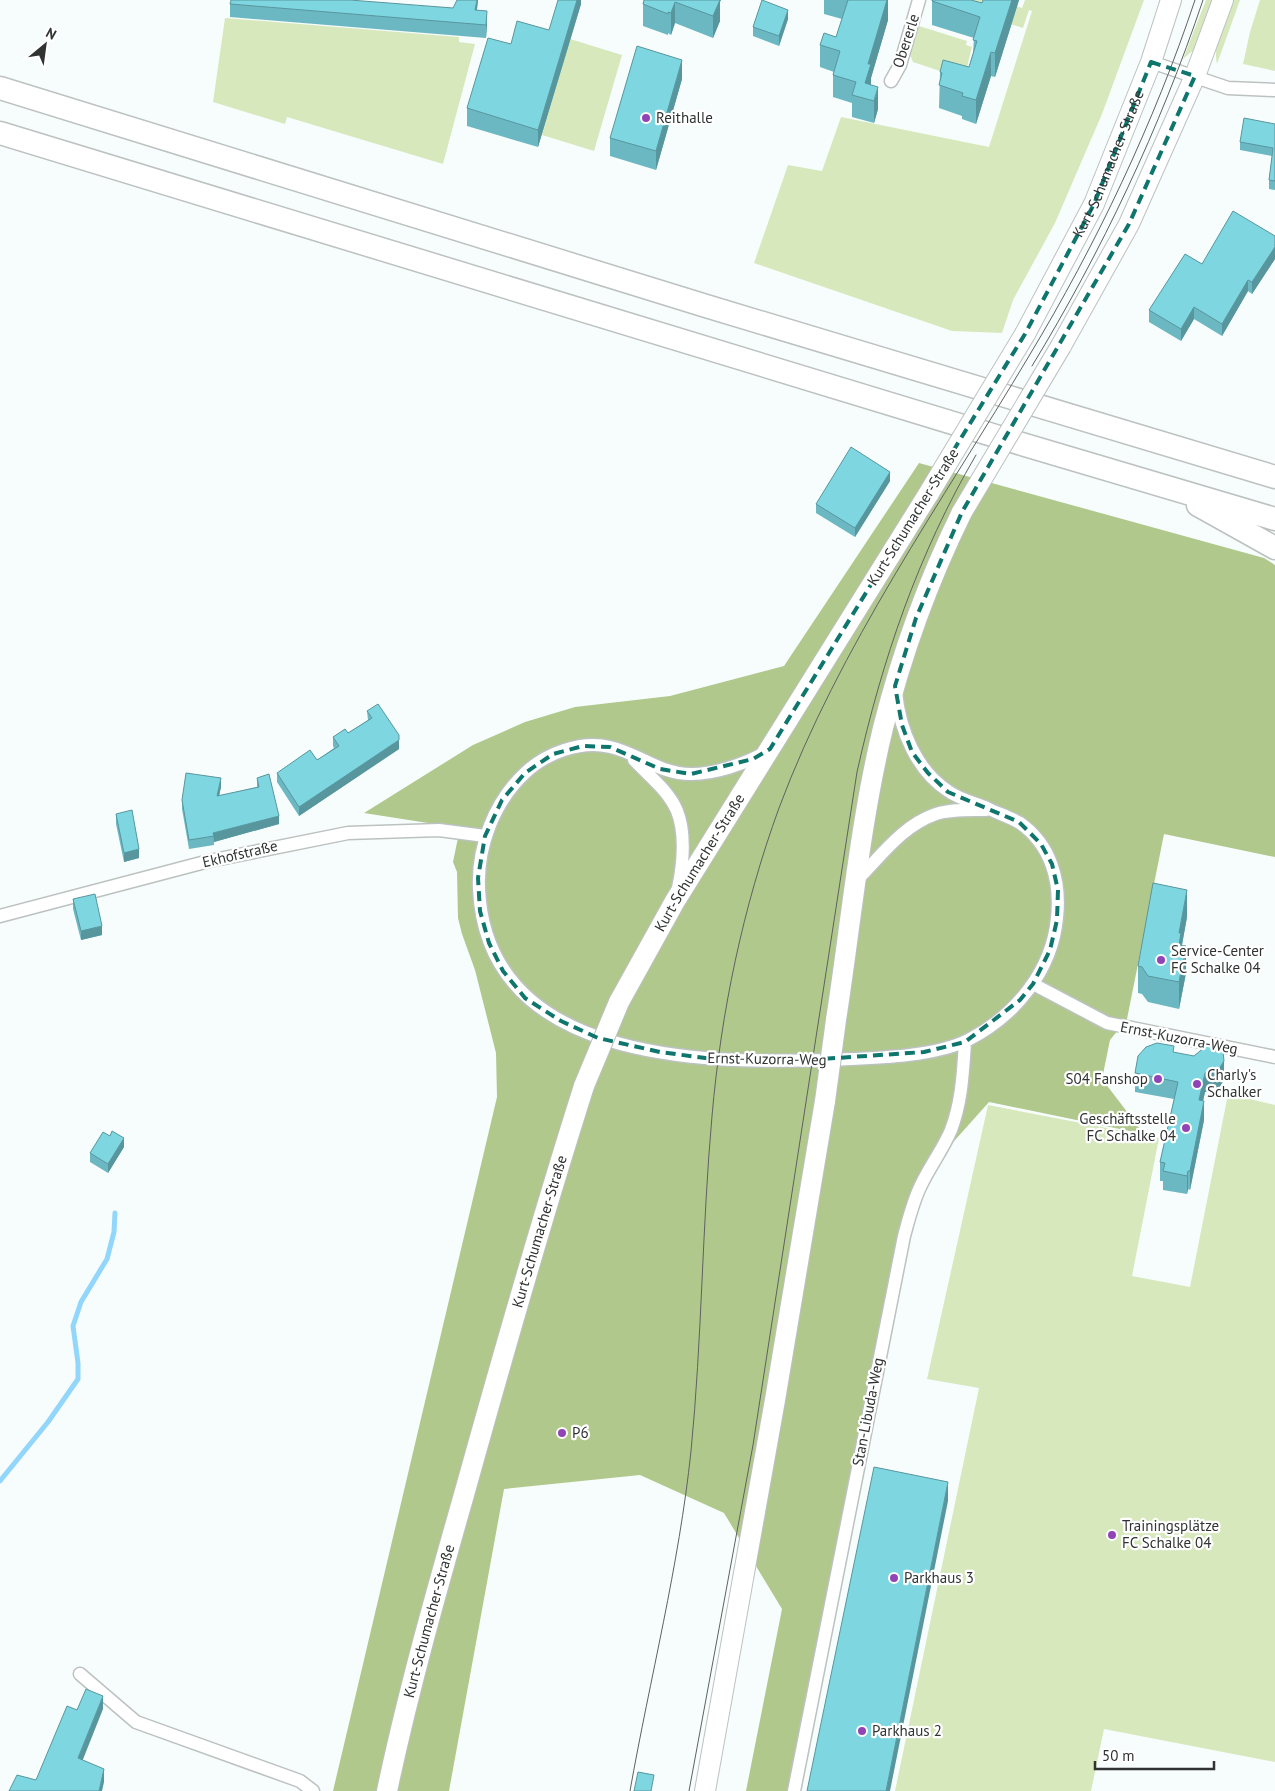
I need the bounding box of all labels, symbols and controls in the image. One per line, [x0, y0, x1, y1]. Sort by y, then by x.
street label: Obererle [888, 11, 923, 70]
north arrow [20, 20, 70, 70]
text: N [43, 24, 60, 44]
street label: Kurt-Schumacher-Straße [1068, 87, 1148, 240]
place label: Reithalle [656, 108, 713, 127]
marker: Reithalle [640, 112, 652, 124]
street label: Kurt-Schumacher-Straße [863, 445, 963, 589]
street label: Kurt-Schumacher-Straße [650, 790, 749, 935]
street label: Ekhofstraße [200, 836, 279, 871]
place label: Service-Center FC Schalke 04 [1171, 941, 1264, 977]
marker: Service-Center FC Schalke 04 [1155, 954, 1167, 966]
street label: Ernst-Kuzorra-Weg [1119, 1017, 1239, 1058]
street label: Ernst-Kuzorra-Weg [707, 1048, 827, 1069]
place label: Charly's Schalker [1207, 1065, 1261, 1101]
place label: S04 Fanshop [1066, 1069, 1148, 1088]
marker: S04 Fanshop [1152, 1073, 1164, 1085]
marker: Charly's Schalker [1191, 1078, 1203, 1090]
place label: Geschäftsstelle FC Schalke 04 [1079, 1109, 1176, 1145]
marker: Geschäftsstelle FC Schalke 04 [1180, 1122, 1192, 1134]
street label: Kurt-Schumacher-Straße [507, 1153, 571, 1310]
street label: Stan-Libuda-Weg [848, 1356, 887, 1468]
place label: P6 [572, 1423, 589, 1442]
marker: P6 [556, 1427, 568, 1439]
place label: Trainingsplätze FC Schalke 04 [1122, 1516, 1219, 1552]
marker: Trainingsplätze FC Schalke 04 [1106, 1529, 1118, 1541]
street label: Kurt-Schumacher-Straße [399, 1542, 458, 1700]
place label: Parkhaus 3 [904, 1568, 974, 1587]
marker: Parkhaus 3 [888, 1572, 900, 1584]
place label: Parkhaus 2 [872, 1721, 942, 1740]
marker: Parkhaus 2 [856, 1725, 868, 1737]
scale bar [1095, 1738, 1214, 1770]
text: 50 m [1102, 1746, 1135, 1765]

